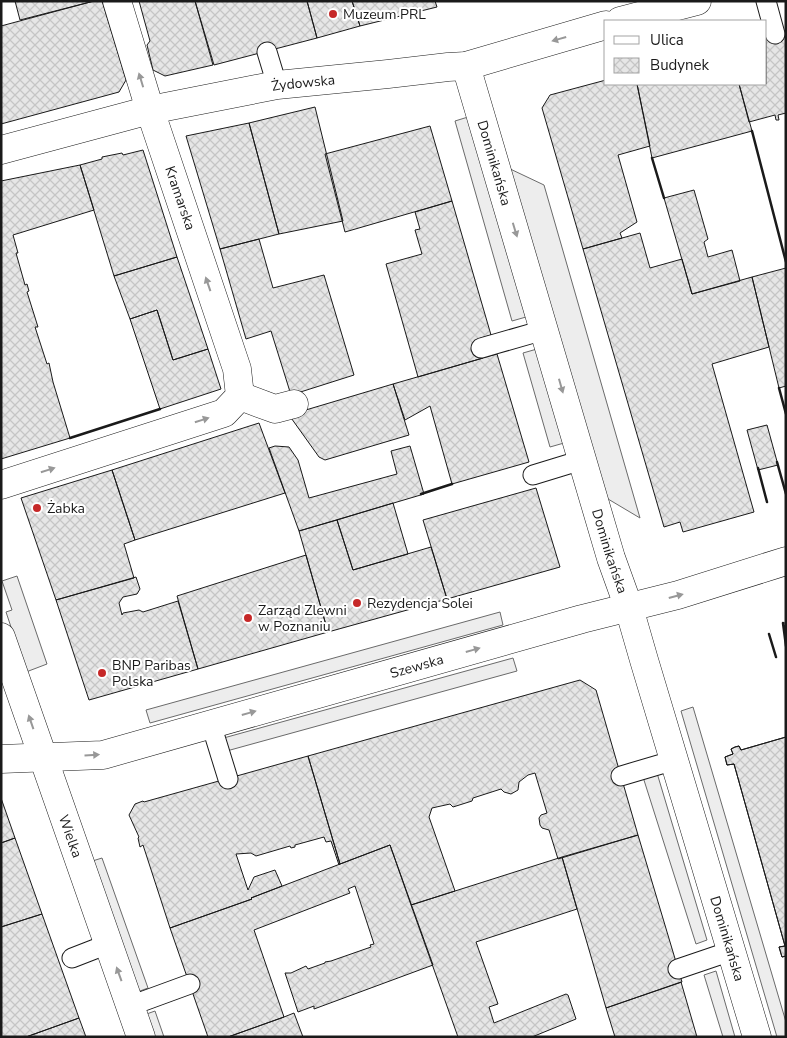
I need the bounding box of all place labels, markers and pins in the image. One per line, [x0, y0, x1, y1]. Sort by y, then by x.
place label: Muzeum PRL [343, 5, 426, 24]
marker: Muzeum PRL [327, 8, 339, 20]
place label: Żabka [47, 499, 85, 518]
marker: Żabka [31, 502, 43, 514]
place label: Rezydencja Solei [367, 594, 473, 613]
marker: Rezydencja Solei [351, 597, 363, 609]
place label: Zarząd Zlewni w Poznaniu [258, 601, 347, 636]
marker: Zarząd Zlewni w Poznaniu [242, 612, 254, 624]
place label: BNP Paribas Polska [112, 656, 191, 691]
marker: BNP Paribas Polska [96, 667, 108, 679]

